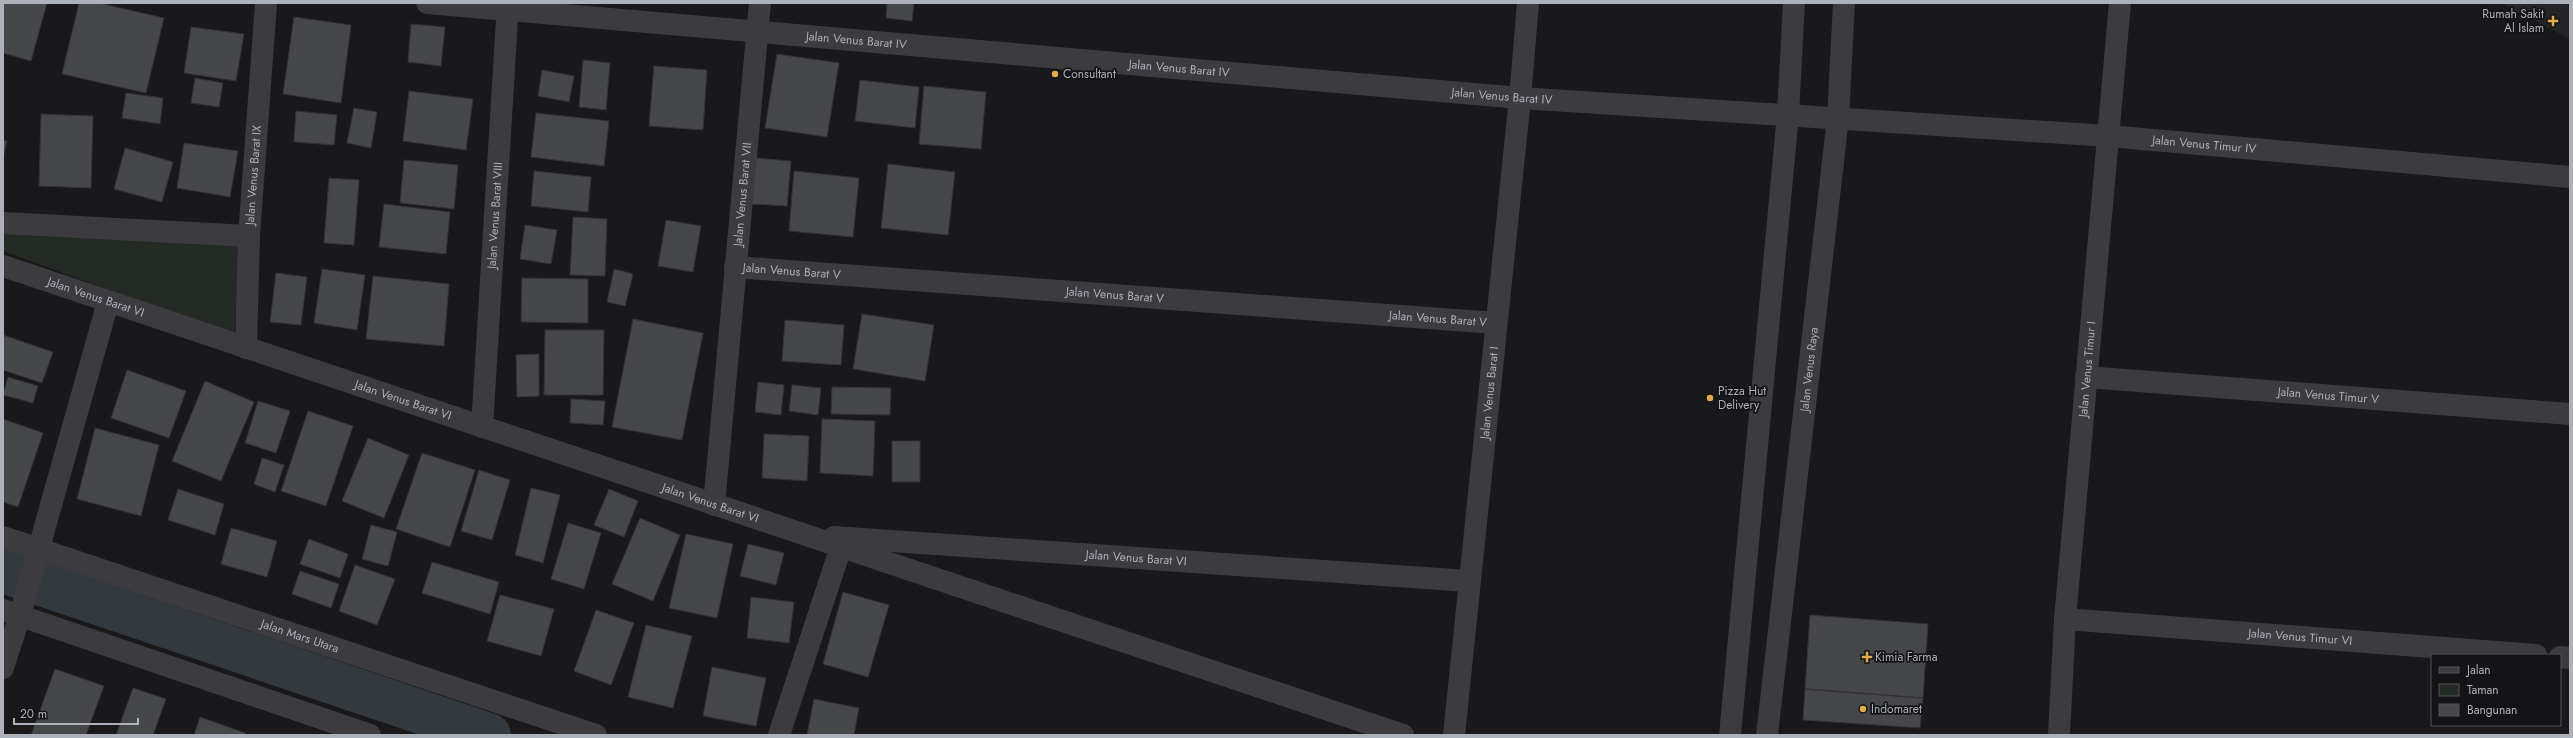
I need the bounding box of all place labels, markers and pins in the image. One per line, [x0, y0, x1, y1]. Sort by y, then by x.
place label: Rumah Sakit Al Islam [2482, 5, 2544, 37]
marker: Rumah Sakit Al Islam [2547, 15, 2559, 27]
place label: Consultant [1063, 65, 1116, 83]
marker: Consultant [1050, 69, 1060, 79]
place label: Pizza Hut Delivery [1718, 382, 1766, 414]
marker: Pizza Hut Delivery [1705, 393, 1715, 403]
place label: Kimia Farma [1875, 648, 1938, 666]
marker: Kimia Farma [1862, 652, 1872, 662]
place label: Indomaret [1871, 700, 1922, 718]
marker: Indomaret [1858, 704, 1868, 714]

